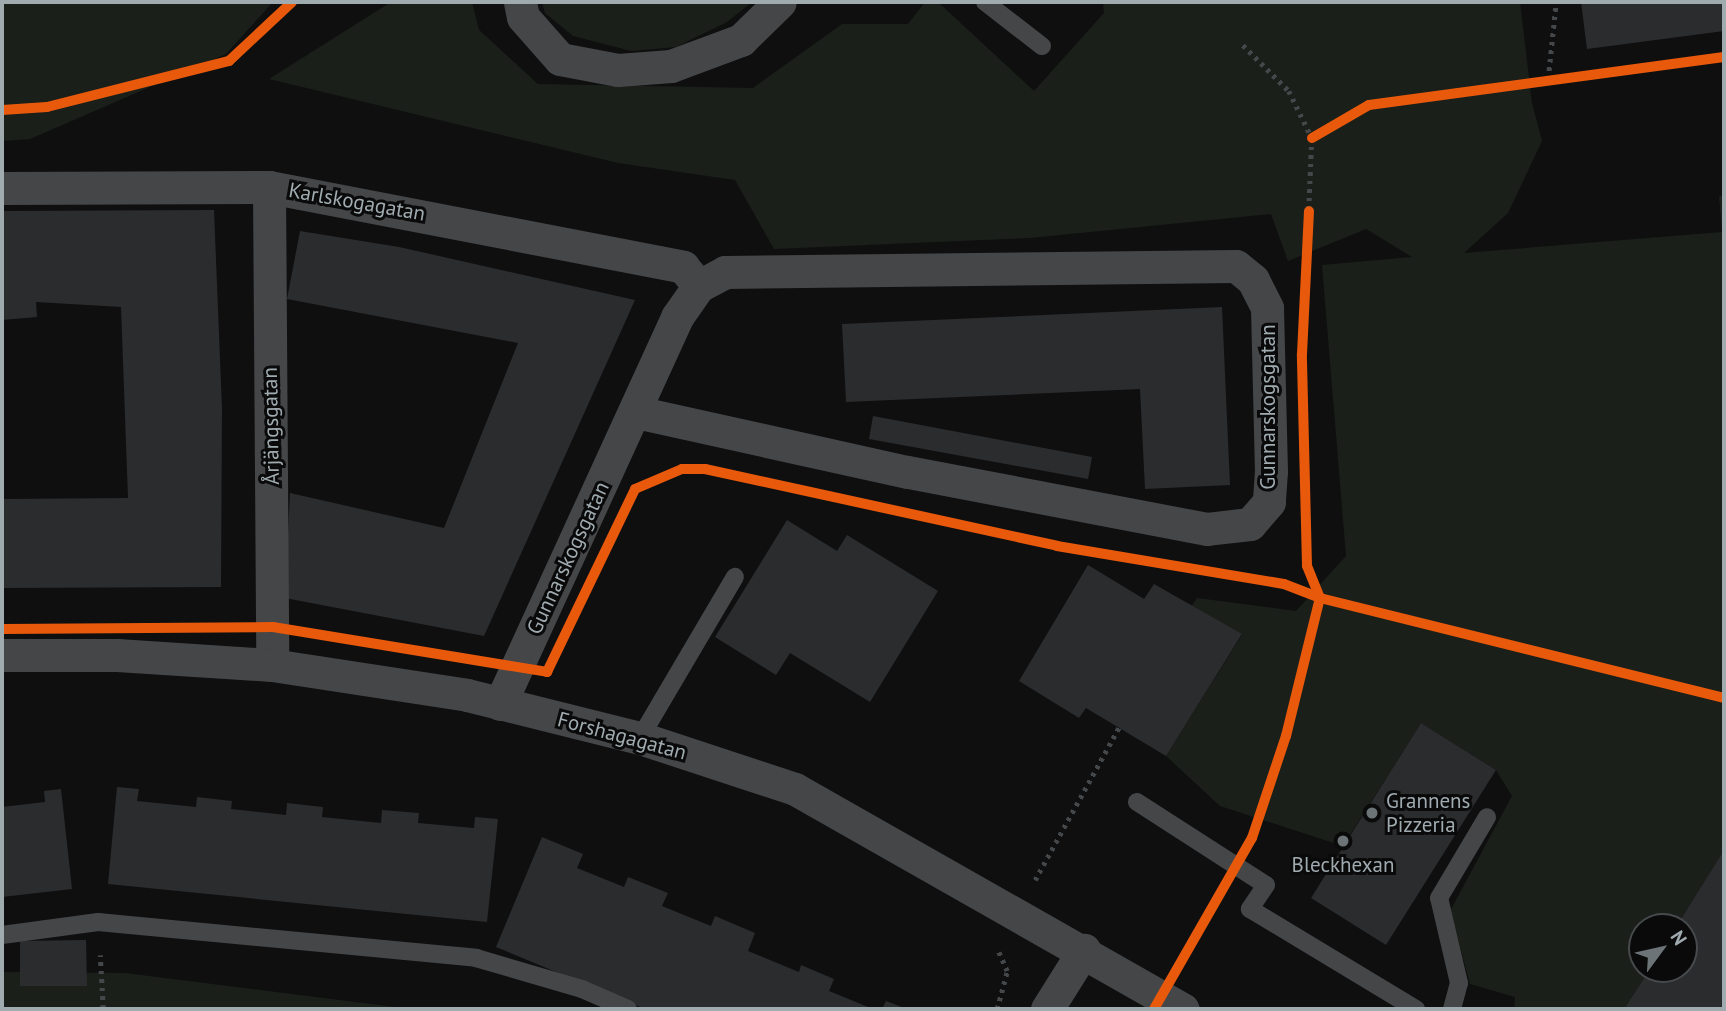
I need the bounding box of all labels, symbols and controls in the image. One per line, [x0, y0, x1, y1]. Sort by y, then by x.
street label: Karlskogagatan [287, 178, 427, 226]
street label: Gunnarskogsgatan [1255, 324, 1281, 490]
street label: Årjängsgatan [257, 367, 285, 485]
street label: Gunnarskogsgatan [522, 478, 614, 638]
street label: Forshagagatan [555, 707, 689, 765]
place label: Grannens Pizzeria [1386, 788, 1470, 838]
marker: Grannens Pizzeria [1364, 805, 1380, 821]
marker: Bleckhexan [1335, 833, 1351, 849]
place label: Bleckhexan [1292, 852, 1394, 878]
north arrow [1628, 913, 1698, 983]
text: N [1665, 926, 1692, 949]

